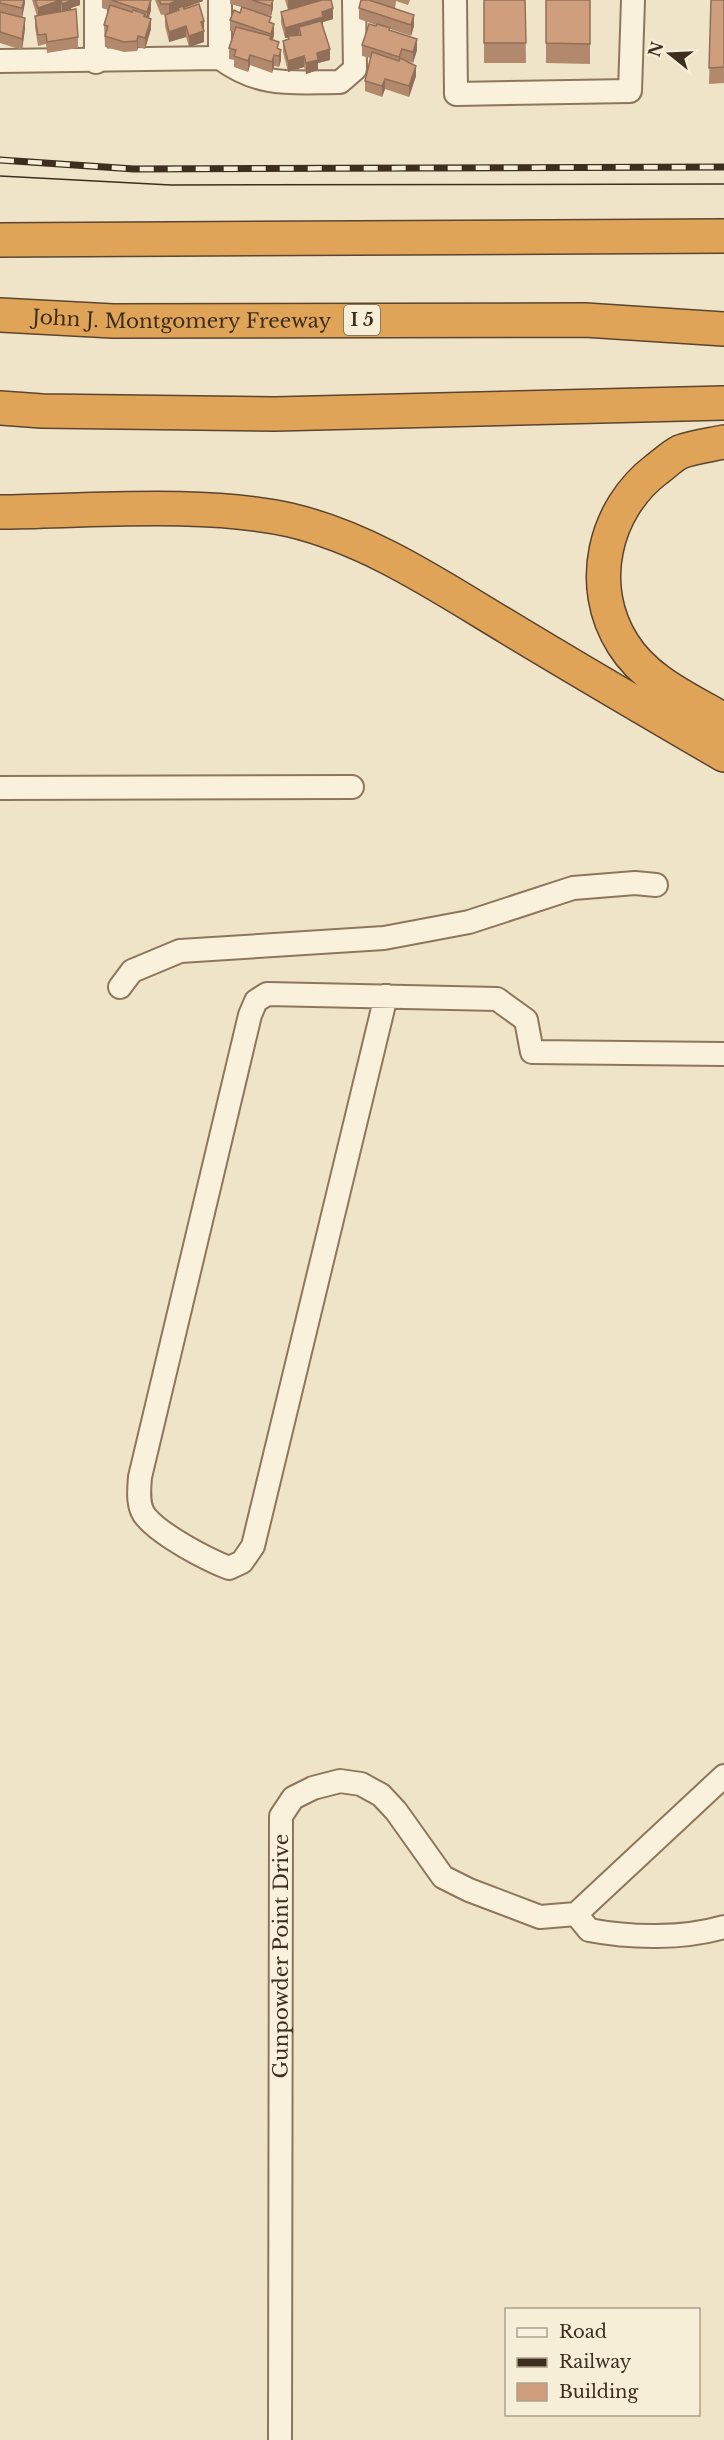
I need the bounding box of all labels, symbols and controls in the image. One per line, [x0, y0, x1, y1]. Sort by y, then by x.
north arrow [640, 24, 700, 84]
text: N [644, 39, 668, 60]
street label: John J. Montgomery Freeway [29, 305, 332, 333]
road number: I 5 [344, 305, 380, 335]
street label: Gunpowder Point Drive [269, 1834, 293, 2078]
legend [505, 2308, 700, 2416]
text: Road [559, 2321, 607, 2343]
text: Railway [559, 2351, 632, 2373]
text: Building [559, 2381, 638, 2403]

